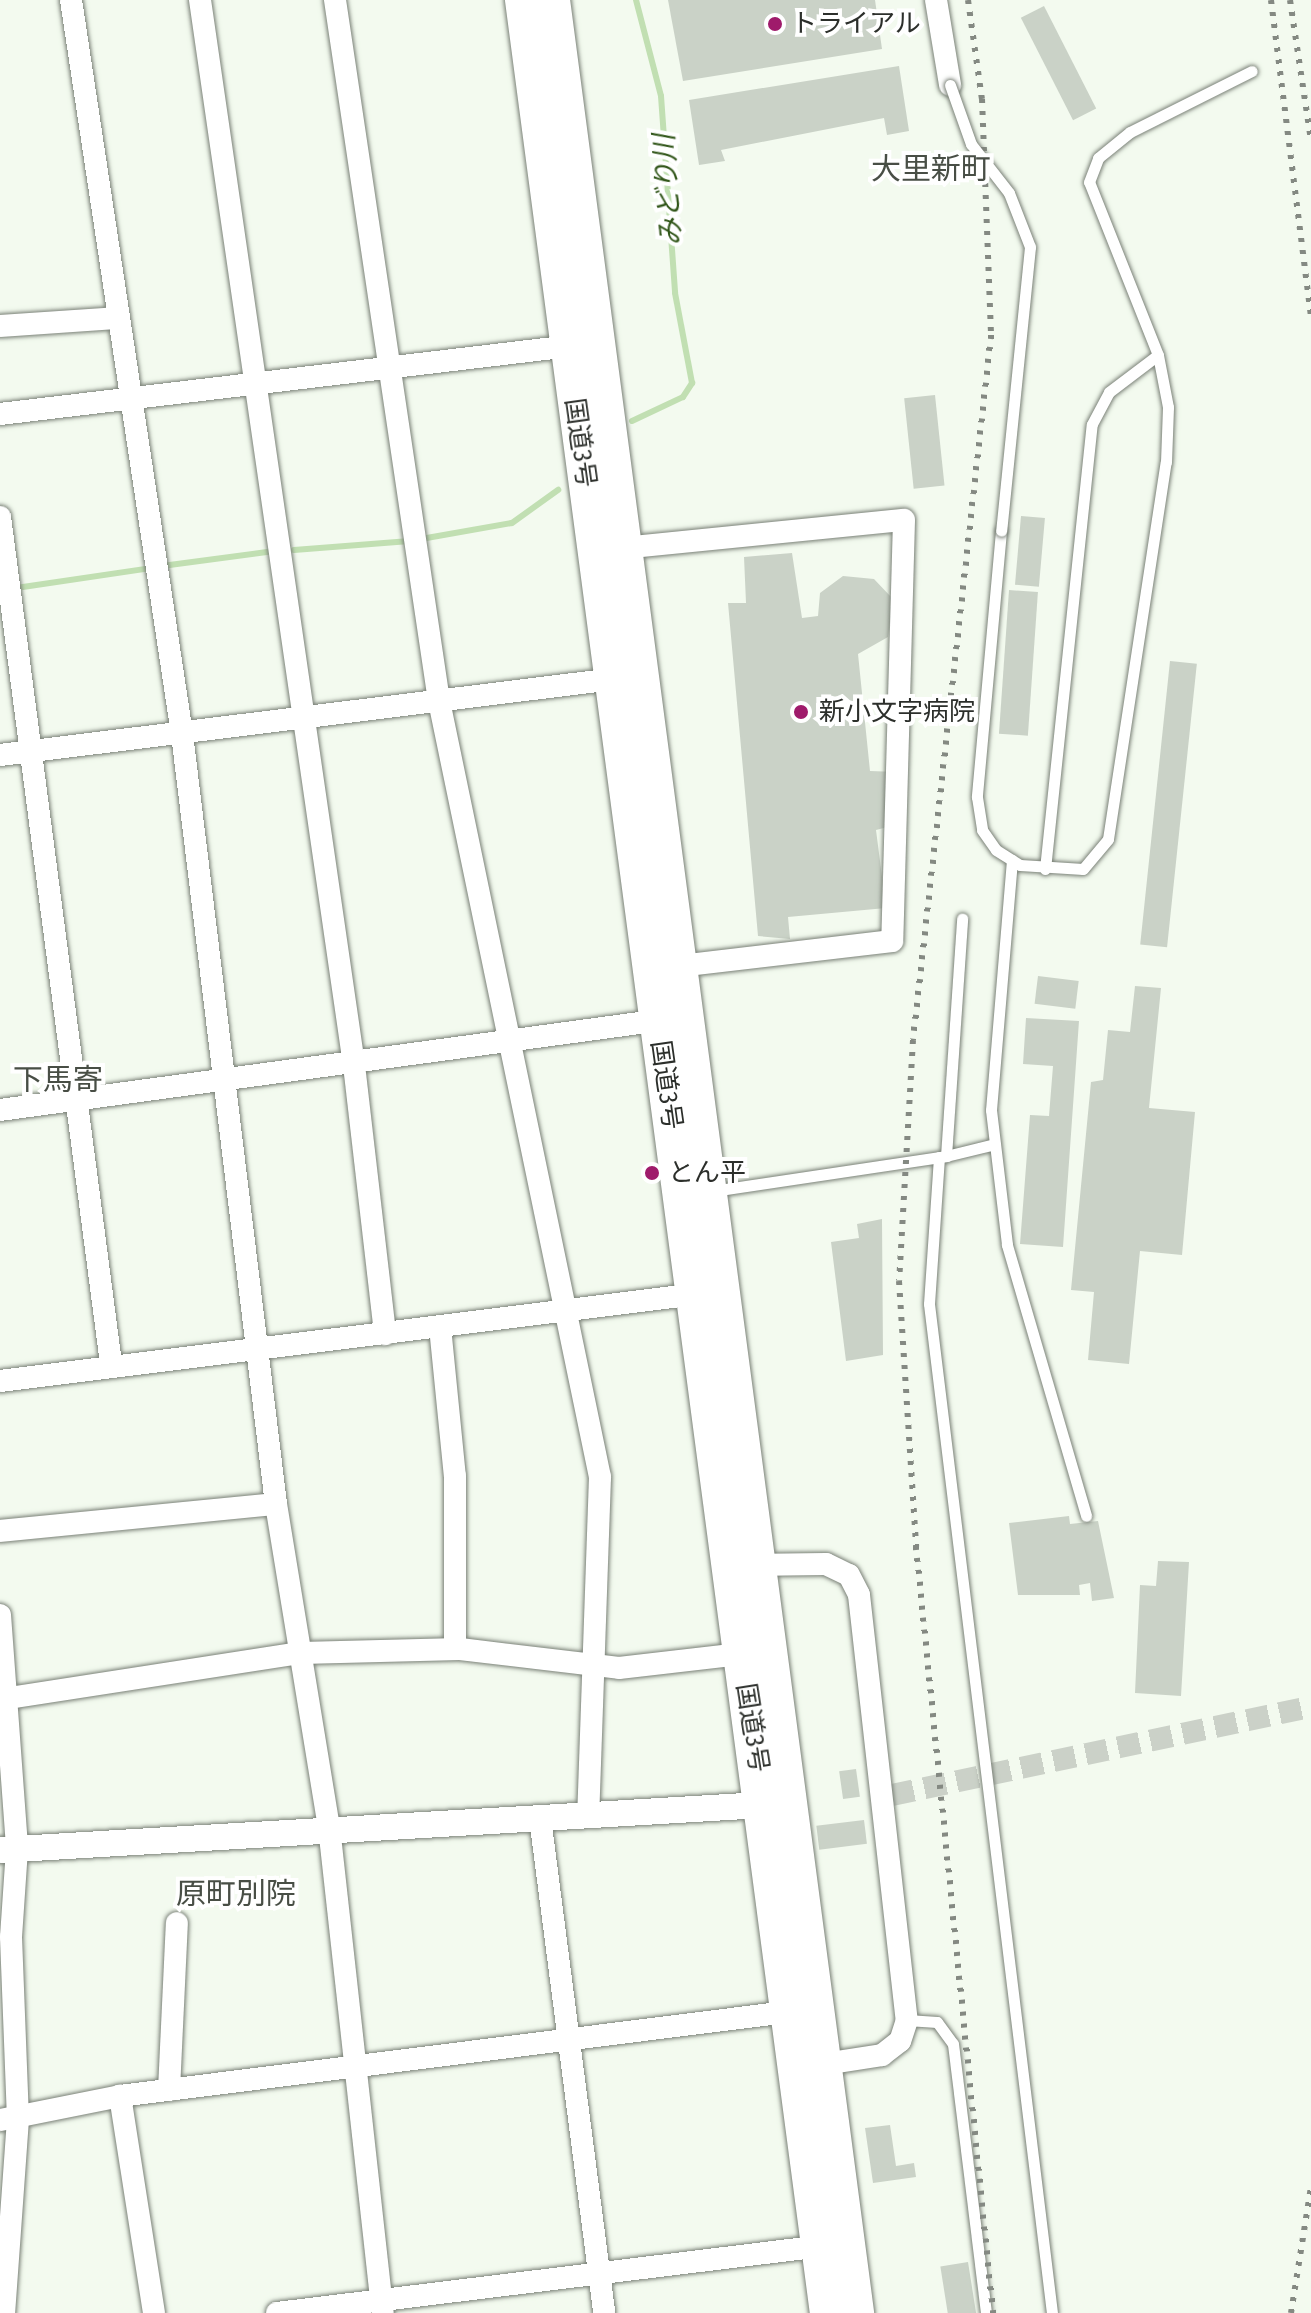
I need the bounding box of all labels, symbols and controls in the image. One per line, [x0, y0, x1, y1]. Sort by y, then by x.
place label: トライアル [791, 8, 921, 40]
marker: トライアル [766, 15, 784, 33]
water label: みどり川 [647, 133, 689, 247]
district label: 大里新町 [871, 151, 991, 187]
street label: 国道3号 [558, 396, 602, 490]
place label: 新小文字病院 [819, 696, 975, 728]
marker: 新小文字病院 [790, 701, 812, 723]
street label: 国道3号 [644, 1038, 688, 1132]
district label: 下馬寄 [13, 1062, 103, 1098]
place label: とん平 [668, 1157, 746, 1189]
marker: とん平 [643, 1164, 661, 1182]
street label: 国道3号 [730, 1681, 774, 1775]
district label: 原町別院 [176, 1876, 296, 1912]

